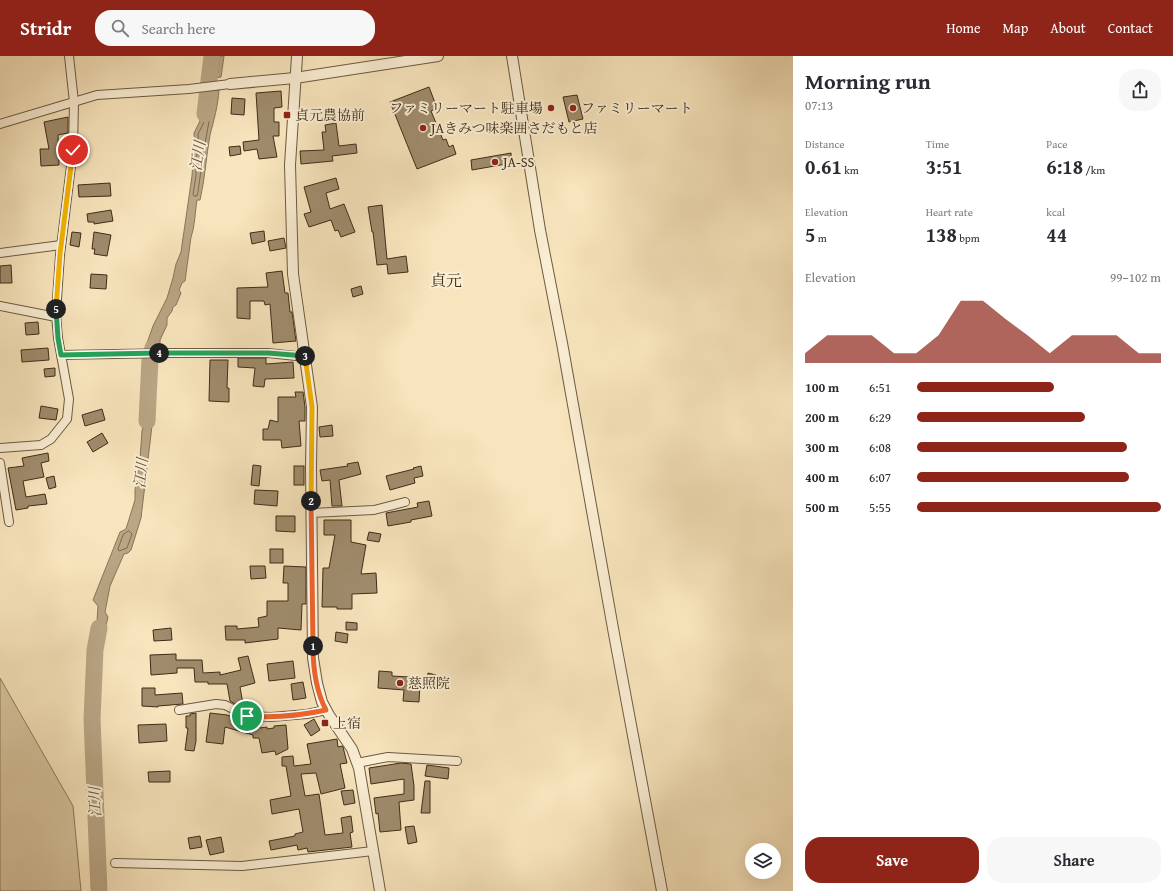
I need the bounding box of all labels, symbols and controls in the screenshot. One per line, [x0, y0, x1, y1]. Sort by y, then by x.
search box [95, 10, 375, 46]
text: Stridr [20, 14, 71, 42]
icon: search [109, 17, 131, 39]
text: Search here [141, 18, 215, 39]
text: Home [946, 18, 981, 38]
text: Map [1003, 18, 1028, 38]
text: About [1050, 18, 1086, 38]
text: Contact [1108, 18, 1153, 38]
text: Morning run [805, 65, 931, 97]
button: share [1119, 69, 1161, 111]
text: 07:13 [805, 96, 833, 115]
place label: ファミリーマート駐車場 [389, 98, 543, 118]
place label: ファミリーマート [581, 98, 693, 118]
marker: ファミリーマート駐車場 [546, 103, 556, 113]
marker: ファミリーマート [568, 103, 578, 113]
place label: 貞元農協前 [295, 105, 365, 125]
marker: 貞元農協前 [282, 110, 292, 120]
place label: JAきみつ味楽囲さだもと店 [429, 118, 598, 138]
marker: JAきみつ味楽囲さだもと店 [418, 123, 428, 133]
pin [56, 133, 90, 167]
text: Distance [805, 136, 844, 152]
text: Time [926, 136, 949, 152]
text: Pace [1046, 136, 1067, 152]
water label: 江川 [185, 138, 210, 172]
icon: check [62, 139, 84, 161]
place label: JA-SS [501, 152, 535, 172]
text: 0.61 [805, 152, 842, 181]
text: 3:51 [926, 152, 962, 181]
text: 6:18 [1046, 152, 1083, 181]
marker: JA-SS [490, 157, 500, 167]
text: km [842, 162, 859, 178]
text: /km [1083, 162, 1105, 178]
text: Elevation [805, 204, 848, 220]
text: Heart rate [926, 204, 973, 220]
text: kcal [1046, 204, 1065, 220]
text: 5 [805, 220, 815, 249]
text: 138 [926, 220, 957, 249]
text: 44 [1046, 220, 1067, 249]
text: m [815, 230, 827, 246]
text: bpm [957, 230, 980, 246]
district label: 貞元 [430, 268, 462, 292]
text: Elevation [805, 268, 856, 287]
text: 99–102 m [1110, 268, 1161, 287]
pin: 5 [46, 299, 66, 319]
text: 5 [53, 301, 59, 317]
pin: 4 [149, 343, 169, 363]
text: 4 [156, 345, 162, 361]
pin: 3 [295, 346, 315, 366]
text: 3 [302, 348, 308, 364]
text: 100 m [805, 378, 839, 397]
text: 6:51 [869, 378, 891, 397]
text: 200 m [805, 408, 839, 427]
text: 6:29 [869, 408, 891, 427]
text: 300 m [805, 438, 839, 457]
text: 6:08 [869, 438, 891, 457]
water label: 江川 [128, 455, 153, 489]
text: 400 m [805, 468, 839, 487]
text: 6:07 [869, 468, 891, 487]
pin: 2 [301, 491, 321, 511]
text: 2 [308, 493, 314, 509]
text: 500 m [805, 498, 839, 517]
text: 5:55 [869, 498, 891, 517]
pin: 1 [303, 636, 323, 656]
text: 1 [310, 638, 316, 654]
place label: 慈照院 [408, 673, 450, 693]
marker: 慈照院 [395, 678, 405, 688]
pin [230, 699, 264, 733]
icon: arrive [236, 705, 258, 727]
place label: 上宿 [333, 713, 361, 733]
marker: 上宿 [320, 718, 330, 728]
water label: 江川 [83, 785, 106, 817]
button: Save [805, 837, 979, 883]
button: Share [987, 837, 1161, 883]
map controls [745, 843, 781, 879]
button: layers [745, 843, 781, 879]

